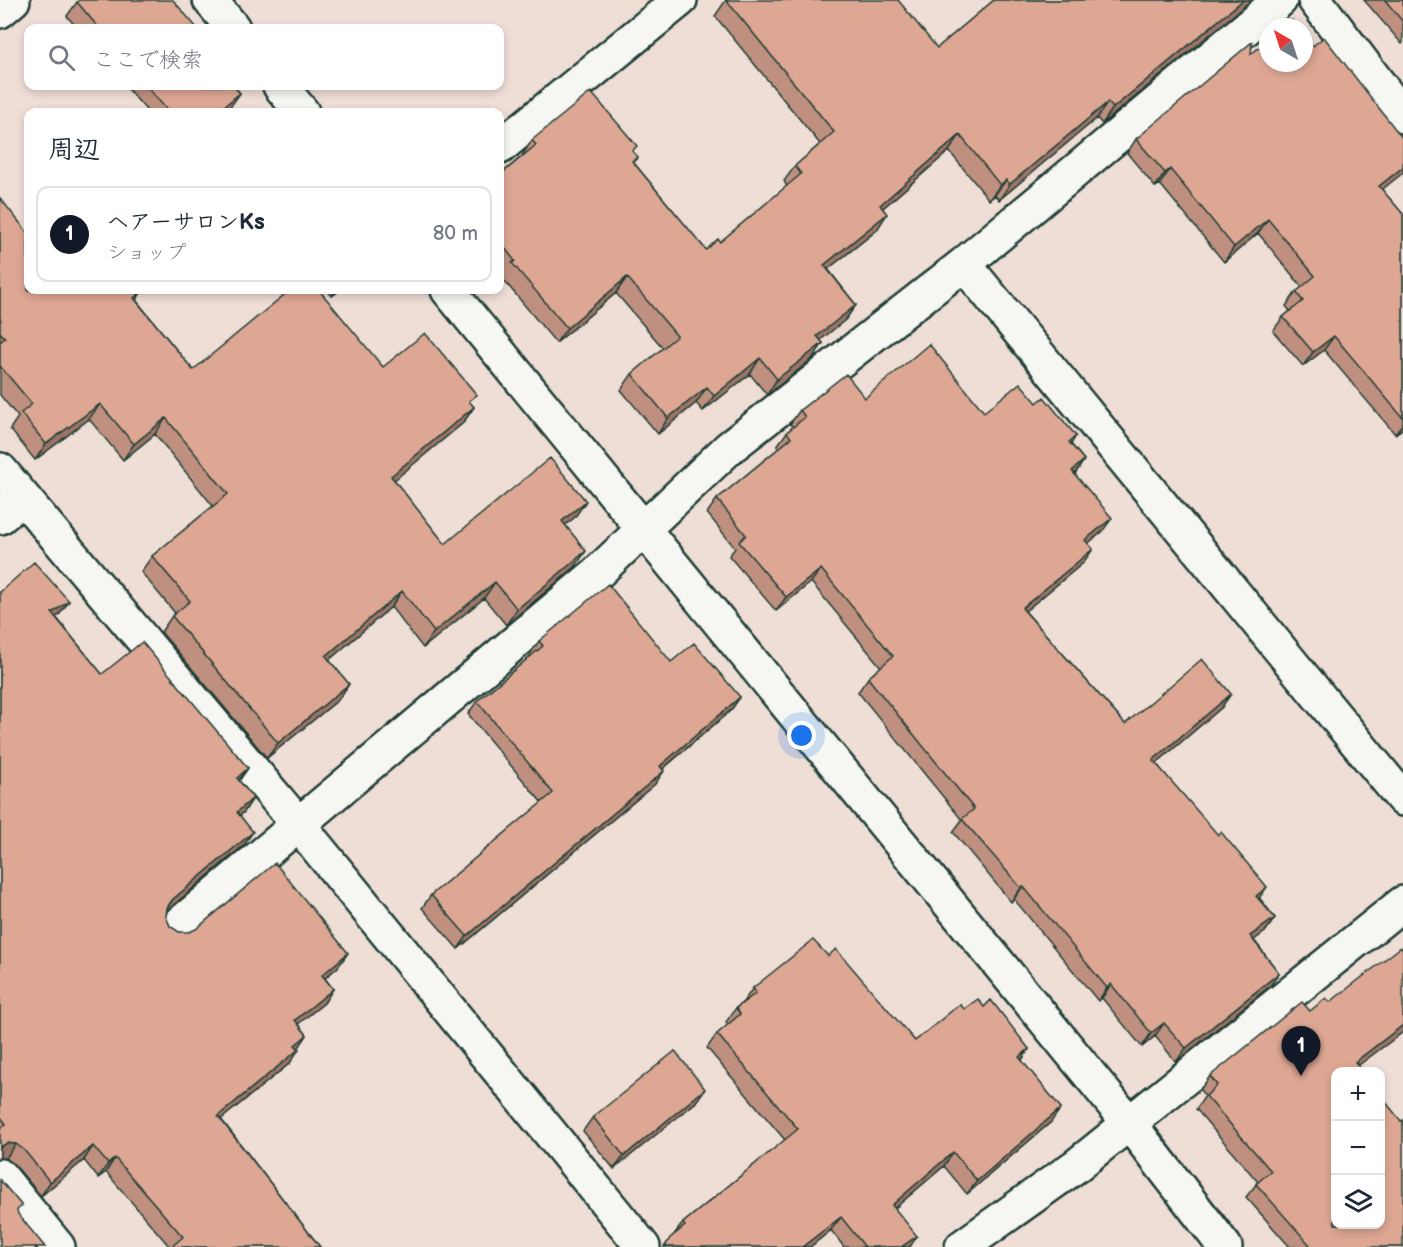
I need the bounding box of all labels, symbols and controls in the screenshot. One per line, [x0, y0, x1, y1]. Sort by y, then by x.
north arrow [1259, 18, 1313, 72]
search box [24, 24, 504, 90]
icon: search [45, 41, 78, 74]
text: ここで検索 [93, 47, 203, 74]
text: 周辺 [48, 135, 100, 166]
text: ヘアーサロンKs [107, 209, 265, 236]
text: 1 [65, 222, 74, 246]
text: 80 m [433, 222, 478, 246]
text: ショップ [107, 241, 186, 265]
your location [787, 721, 816, 750]
pin: 1 [1282, 1026, 1320, 1076]
map controls [1331, 1067, 1385, 1229]
button: + [1331, 1067, 1385, 1121]
button: − [1331, 1121, 1385, 1175]
button: layers [1331, 1175, 1385, 1229]

